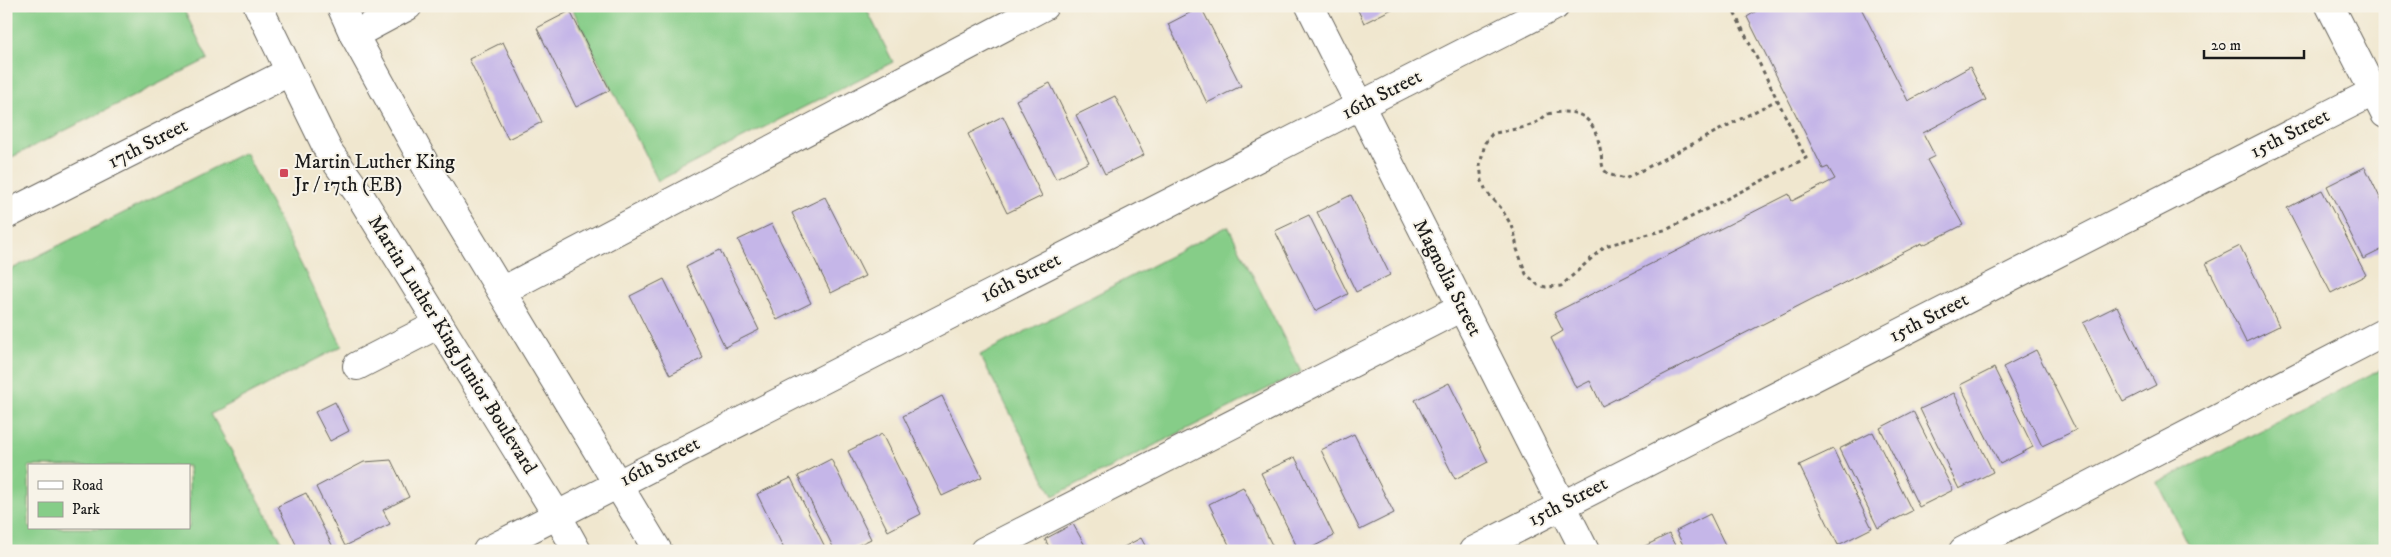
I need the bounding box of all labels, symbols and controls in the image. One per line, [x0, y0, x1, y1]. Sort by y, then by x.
scale bar [2204, 28, 2304, 60]
text: 20 m [2211, 36, 2241, 55]
street label: 16th Street [1338, 64, 1426, 126]
street label: 15th Street [2246, 103, 2334, 165]
street label: 17th Street [104, 113, 192, 175]
place label: Martin Luther King Jr / 17th (EB) [292, 150, 455, 198]
marker: Martin Luther King Jr / 17th (EB) [278, 167, 290, 179]
street label: Martin Luther King Junior Boulevard [362, 211, 542, 479]
street label: Magnolia Street [1407, 215, 1487, 341]
street label: 16th Street [977, 247, 1065, 309]
street label: 15th Street [1885, 287, 1973, 349]
street label: 16th Street [616, 431, 704, 493]
legend [28, 464, 190, 530]
street label: 15th Street [1524, 471, 1612, 533]
text: Road [72, 476, 104, 495]
text: Park [72, 500, 101, 519]

